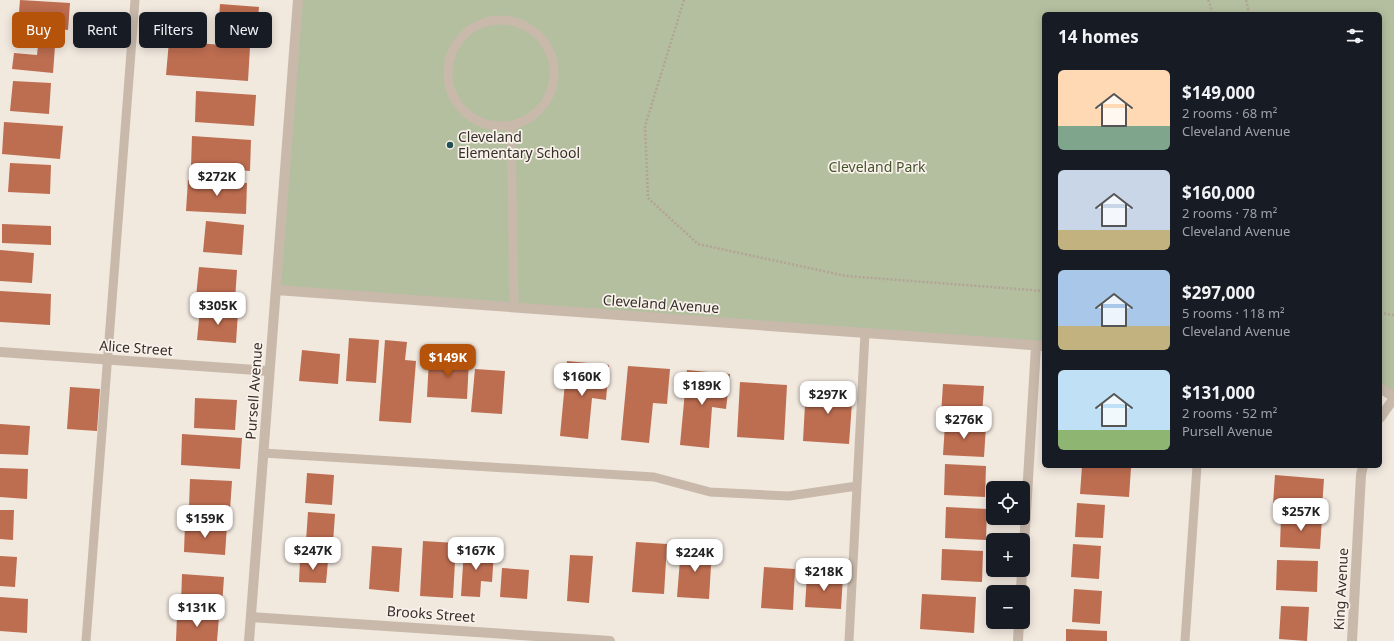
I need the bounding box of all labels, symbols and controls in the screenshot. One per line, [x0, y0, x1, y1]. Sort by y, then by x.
chip: Buy [12, 12, 65, 48]
chip: Rent [73, 12, 131, 48]
chip: Filters [139, 12, 207, 48]
chip: New [215, 12, 272, 48]
text: 14 homes [1058, 25, 1139, 48]
icon: filters [1344, 25, 1366, 47]
text: $149,000 [1182, 81, 1255, 104]
icon: home [1090, 86, 1138, 134]
text: 2 rooms · 68 m² [1182, 104, 1277, 122]
text: Cleveland Avenue [1182, 122, 1290, 140]
place label: Cleveland Elementary School [458, 127, 580, 162]
marker: Cleveland Elementary School [445, 140, 455, 150]
park label: Cleveland Park [828, 157, 926, 176]
pin: $272K [189, 163, 245, 197]
text: $272K [198, 167, 236, 185]
text: $160,000 [1182, 181, 1255, 204]
icon: home [1090, 186, 1138, 234]
text: 2 rooms · 78 m² [1182, 204, 1277, 222]
text: Cleveland Avenue [1182, 222, 1290, 240]
text: $297,000 [1182, 281, 1255, 304]
icon: home [1090, 286, 1138, 334]
street label: Cleveland Avenue [602, 290, 720, 317]
pin: $305K [190, 292, 246, 326]
text: $305K [199, 296, 237, 314]
text: 5 rooms · 118 m² [1182, 304, 1285, 322]
text: Cleveland Avenue [1182, 322, 1290, 340]
street label: Alice Street [99, 335, 173, 360]
street label: Pursell Avenue [241, 342, 266, 440]
pin: $149K [420, 344, 476, 378]
text: $149K [429, 348, 467, 366]
pin: $160K [554, 363, 610, 397]
text: $160K [563, 367, 601, 385]
pin: $189K [674, 372, 730, 406]
text: $189K [683, 376, 721, 394]
pin: $297K [800, 381, 856, 415]
text: $131,000 [1182, 381, 1255, 404]
text: $297K [809, 385, 847, 403]
icon: home [1090, 386, 1138, 434]
text: 2 rooms · 52 m² [1182, 404, 1277, 422]
pin: $276K [936, 406, 992, 440]
text: $276K [945, 410, 983, 428]
text: Pursell Avenue [1182, 422, 1273, 440]
map controls [986, 481, 1030, 629]
button: locate [986, 481, 1030, 525]
pin: $257K [1273, 498, 1329, 532]
text: $257K [1282, 502, 1320, 520]
pin: $159K [177, 505, 233, 539]
text: $159K [186, 509, 224, 527]
button: + [986, 533, 1030, 577]
pin: $247K [285, 537, 341, 571]
pin: $167K [448, 537, 504, 571]
pin: $224K [667, 539, 723, 573]
text: $247K [294, 541, 332, 559]
text: $167K [457, 541, 495, 559]
text: $224K [676, 543, 714, 561]
street label: King Avenue [1329, 547, 1352, 631]
pin: $218K [796, 558, 852, 592]
text: $218K [805, 562, 843, 580]
button: − [986, 585, 1030, 629]
pin: $131K [169, 594, 225, 628]
text: $131K [178, 598, 216, 616]
street label: Brooks Street [386, 601, 476, 626]

